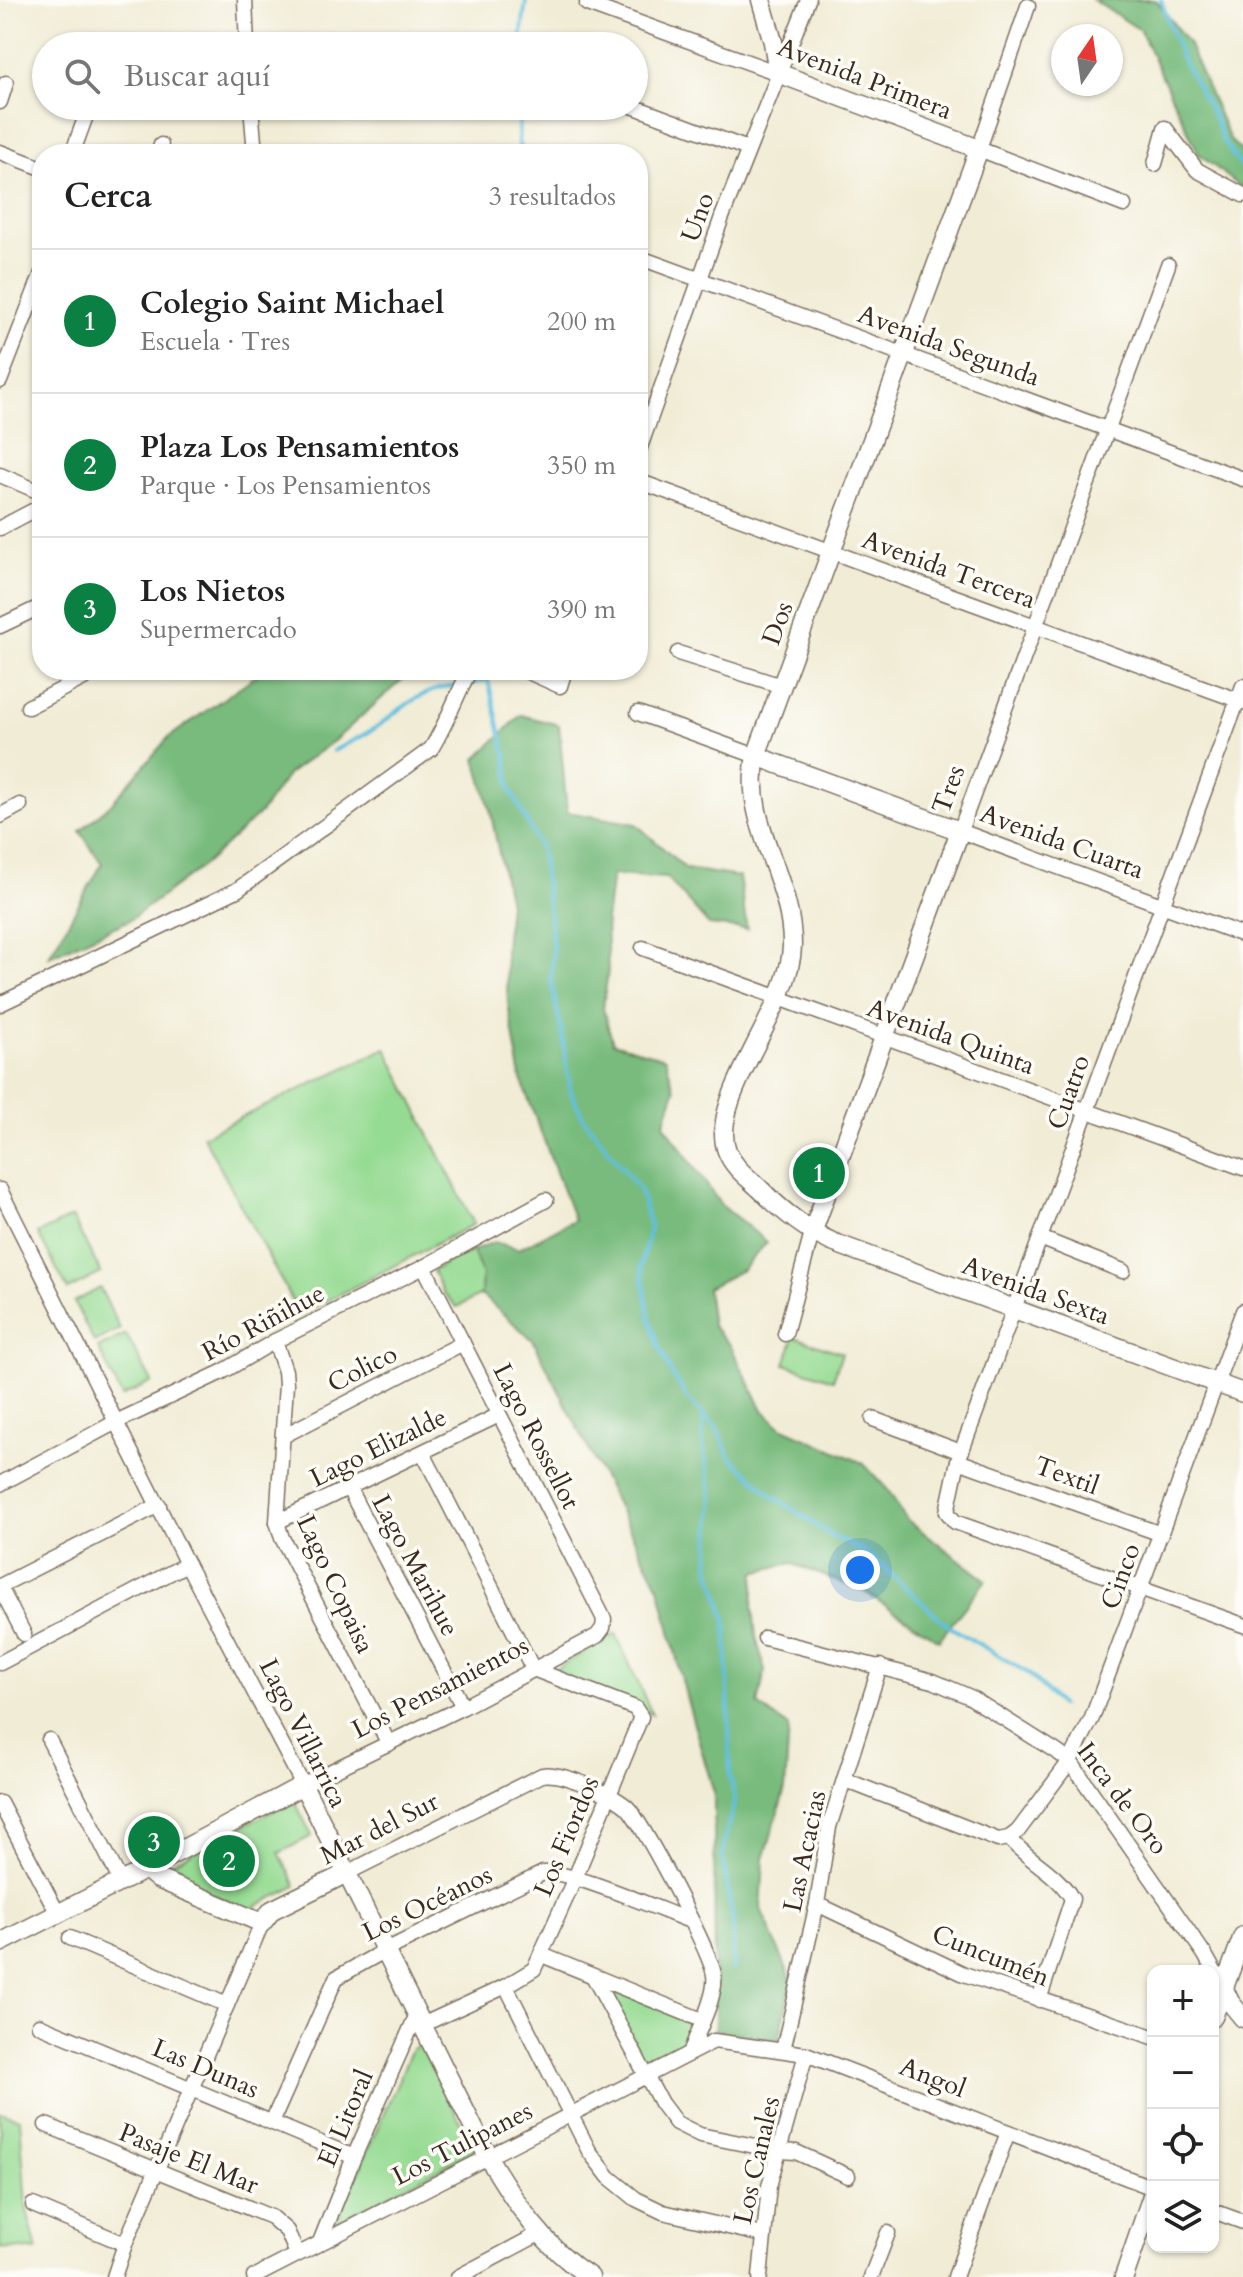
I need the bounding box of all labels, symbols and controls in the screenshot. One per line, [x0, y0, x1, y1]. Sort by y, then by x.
north arrow [1051, 24, 1123, 96]
street label: Avenida Primera [773, 29, 957, 128]
search box [32, 32, 648, 120]
icon: search [60, 54, 104, 98]
text: Buscar aquí [124, 56, 270, 97]
text: Cerca [64, 173, 152, 219]
text: 3 resultados [489, 179, 616, 214]
street label: Uno [672, 188, 722, 247]
text: Colegio Saint Michael [140, 283, 444, 324]
street label: Avenida Segunda [853, 296, 1045, 395]
text: 1 [83, 304, 97, 339]
text: 200 m [547, 304, 616, 339]
text: Escuela · Tres [140, 324, 290, 359]
text: Plaza Los Pensamientos [140, 427, 459, 468]
text: 2 [83, 448, 97, 483]
text: 350 m [547, 448, 616, 483]
text: Parque · Los Pensamientos [140, 468, 431, 503]
street label: Avenida Tercera [857, 522, 1040, 617]
text: Los Nietos [140, 571, 285, 612]
text: 3 [83, 592, 97, 627]
text: 390 m [547, 592, 616, 627]
street label: Dos [754, 597, 801, 650]
text: Supermercado [140, 612, 297, 647]
street label: Tres [924, 760, 973, 818]
street label: Avenida Cuarta [975, 796, 1149, 887]
street label: Avenida Quinta [862, 990, 1039, 1083]
street label: Cuatro [1039, 1050, 1098, 1134]
pin: 1 [793, 1143, 845, 1203]
street label: Avenida Sexta [957, 1248, 1115, 1333]
street label: Río Riñihue [196, 1276, 331, 1369]
street label: Colico [321, 1336, 403, 1401]
street label: Lago Rossellot [485, 1357, 588, 1515]
street label: Lago Elizalde [304, 1399, 452, 1496]
street label: Textil [1030, 1448, 1104, 1503]
street label: Lago Marihue [364, 1488, 468, 1642]
street label: Lago Copaisa [288, 1509, 383, 1659]
street label: Cinco [1092, 1538, 1149, 1614]
your location [840, 1550, 880, 1590]
street label: Los Pensamientos [346, 1628, 535, 1747]
street label: Lago Villarrica [251, 1653, 356, 1814]
street label: Inca de Oro [1069, 1735, 1176, 1862]
street label: Los Fiordos [525, 1771, 608, 1902]
street label: Mar del Sur [314, 1784, 445, 1873]
street label: Las Acacias [775, 1787, 834, 1915]
pin: 3 [128, 1812, 180, 1872]
pin: 2 [203, 1831, 255, 1891]
street label: Los Océanos [356, 1857, 498, 1950]
street label: Cuncumén [927, 1916, 1055, 1995]
map controls [1147, 1965, 1219, 2253]
button: + [1147, 1965, 1219, 2037]
street label: Las Dunas [147, 2030, 265, 2107]
button: − [1147, 2037, 1219, 2109]
street label: Angol [895, 2049, 971, 2106]
street label: El Litoral [309, 2064, 382, 2172]
street label: Los Tulipanes [386, 2093, 538, 2194]
street label: Los Canales [725, 2093, 788, 2227]
button: locate [1147, 2109, 1219, 2181]
street label: Pasaje El Mar [114, 2115, 264, 2203]
button: layers [1147, 2181, 1219, 2253]

